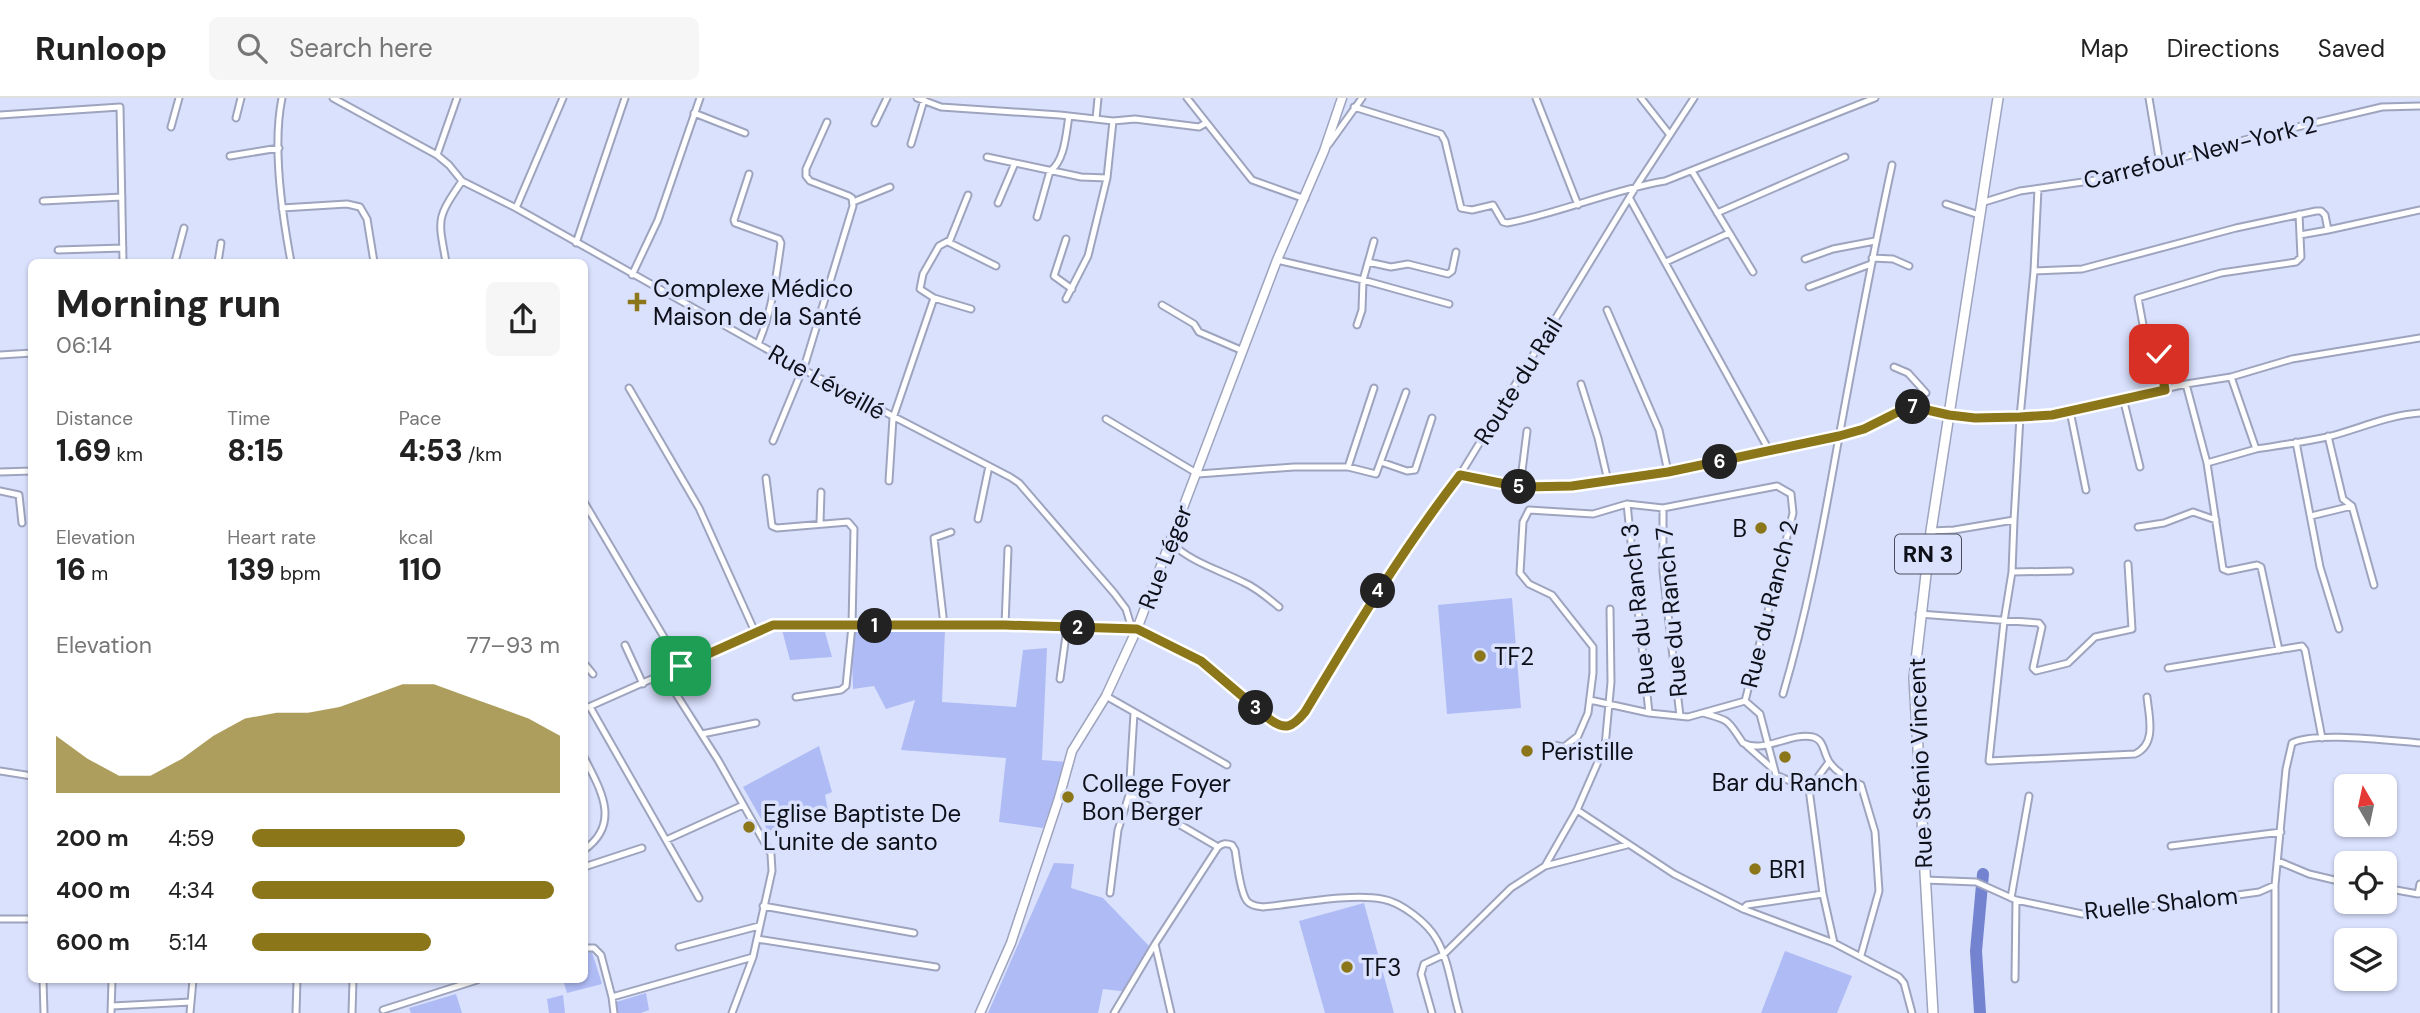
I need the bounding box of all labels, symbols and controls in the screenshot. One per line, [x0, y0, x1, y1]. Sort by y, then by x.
search box [209, 17, 699, 80]
text: Runloop [35, 27, 167, 70]
icon: search [233, 29, 271, 67]
text: Search here [289, 31, 433, 65]
text: Map [2081, 33, 2129, 64]
text: Directions [2167, 33, 2280, 64]
text: Saved [2318, 33, 2385, 64]
street label: Carrefour New-York 2 [2080, 108, 2320, 196]
place label: Complexe Médico Maison de la Santé [653, 273, 862, 332]
text: Morning run [56, 279, 281, 329]
button: share [486, 282, 560, 356]
marker: Complexe Médico Maison de la Santé [627, 292, 647, 312]
street label: Route du Rail [1467, 312, 1569, 450]
pin [2129, 324, 2189, 384]
text: 06:14 [56, 330, 112, 360]
icon: check [2140, 335, 2178, 373]
street label: Rue Léveillé [763, 337, 891, 427]
pin: 7 [1896, 390, 1930, 424]
text: 7 [1907, 394, 1918, 419]
text: Distance [56, 406, 133, 431]
text: Time [227, 406, 270, 431]
text: Pace [399, 406, 441, 431]
text: 1.69 [56, 431, 111, 470]
text: 8:15 [227, 431, 284, 470]
text: 4:53 [399, 431, 463, 470]
text: km [111, 442, 143, 467]
text: /km [463, 442, 502, 467]
pin: 6 [1702, 444, 1738, 480]
text: 6 [1713, 449, 1726, 474]
pin: 5 [1502, 470, 1536, 504]
text: 5 [1513, 474, 1524, 499]
street label: Rue Léger [1131, 500, 1199, 614]
place label: B [1733, 513, 1747, 544]
street label: Rue du Ranch 2 [1733, 517, 1805, 691]
marker: B [1753, 520, 1769, 536]
street label: Rue du Ranch 3 [1614, 522, 1662, 696]
text: Elevation [56, 525, 135, 550]
text: Heart rate [227, 525, 316, 550]
text: kcal [399, 525, 433, 550]
street label: Rue du Ranch 7 [1648, 526, 1694, 698]
road number: RN 3 [1895, 534, 1961, 574]
text: 16 [56, 550, 86, 589]
text: 139 [227, 550, 275, 589]
text: 110 [399, 550, 442, 589]
text: m [86, 561, 108, 586]
text: bpm [275, 561, 321, 586]
pin: 4 [1360, 574, 1396, 608]
text: 4 [1371, 578, 1384, 603]
pin: 1 [858, 608, 892, 644]
pin: 2 [1060, 610, 1096, 646]
text: 1 [871, 613, 878, 638]
text: 2 [1072, 615, 1083, 640]
text: Elevation [56, 630, 152, 660]
text: 77–93 m [467, 630, 560, 660]
pin [651, 636, 711, 696]
place label: TF2 [1494, 641, 1534, 672]
icon: arrive [662, 647, 700, 685]
marker: TF2 [1472, 648, 1488, 664]
street label: Rue Sténio Vincent [1901, 657, 1939, 869]
pin: 3 [1238, 690, 1274, 726]
text: 3 [1250, 695, 1261, 720]
place label: Peristille [1541, 736, 1634, 767]
marker: Peristille [1519, 743, 1535, 759]
marker: Bar du Ranch [1777, 749, 1793, 765]
place label: Bar du Ranch [1712, 767, 1858, 798]
place label: College Foyer Bon Berger [1082, 768, 1231, 827]
north arrow [2334, 774, 2398, 836]
map controls [2334, 774, 2397, 991]
marker: College Foyer Bon Berger [1060, 789, 1076, 805]
place label: Eglise Baptiste De L'unite de santo [763, 798, 961, 857]
marker: Eglise Baptiste De L'unite de santo [741, 819, 757, 835]
text: 200 m [56, 823, 129, 853]
text: 4:59 [168, 823, 214, 853]
button: locate [2334, 851, 2397, 914]
place label: BR1 [1769, 854, 1805, 885]
marker: BR1 [1747, 861, 1763, 877]
text: 400 m [56, 875, 130, 905]
text: 4:34 [168, 875, 214, 905]
street label: Ruelle Shalom [2083, 880, 2239, 926]
text: 600 m [56, 927, 130, 957]
text: 5:14 [168, 927, 208, 957]
button: layers [2334, 928, 2397, 991]
place label: TF3 [1361, 952, 1402, 983]
marker: TF3 [1339, 959, 1355, 975]

